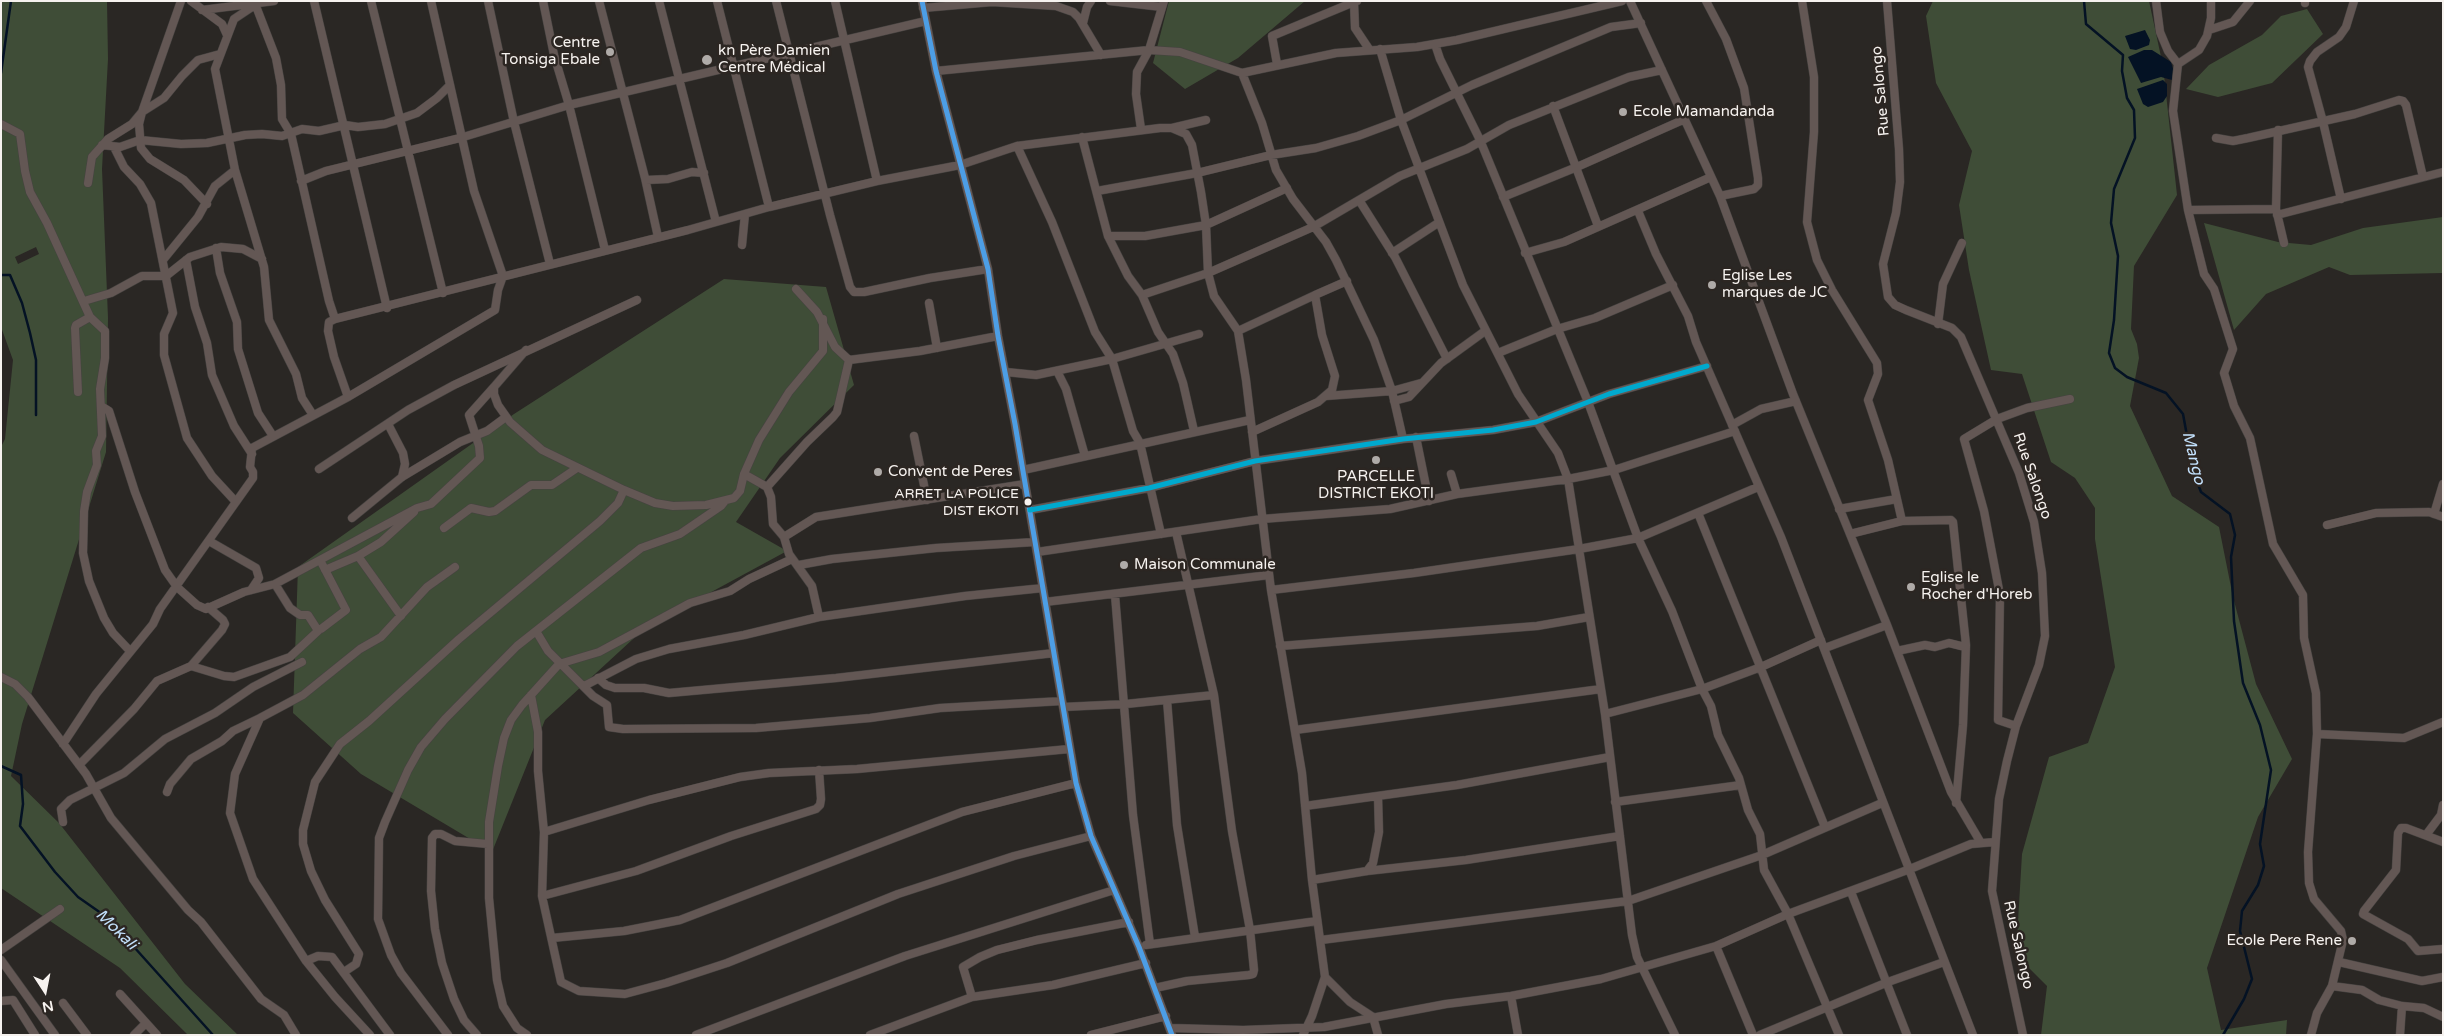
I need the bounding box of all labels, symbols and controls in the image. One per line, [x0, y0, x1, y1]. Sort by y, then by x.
place label: Centre Tonsiga Ebale [501, 34, 600, 69]
place label: kn Père Damien Centre Médical [718, 42, 830, 77]
street label: Rue Salongo [1868, 45, 1894, 137]
marker: Centre Tonsiga Ebale [604, 46, 616, 58]
marker: kn Père Damien Centre Médical [700, 53, 714, 67]
place label: Ecole Mamandanda [1633, 103, 1775, 121]
marker: Ecole Mamandanda [1617, 106, 1629, 118]
place label: Eglise Les marques de JC [1722, 267, 1827, 302]
marker: Eglise Les marques de JC [1706, 279, 1718, 291]
water label: Mango [2177, 429, 2209, 487]
street label: Rue Salongo [2009, 430, 2055, 522]
marker: PARCELLE DISTRICT EKOTI [1370, 454, 1382, 466]
place label: Convent de Peres [888, 463, 1013, 481]
marker: Convent de Peres [872, 466, 884, 478]
place label: PARCELLE DISTRICT EKOTI [1318, 468, 1434, 503]
place label: ARRET LA POLICE DIST EKOTI [894, 486, 1019, 518]
marker: ARRET LA POLICE DIST EKOTI [1023, 497, 1033, 507]
place label: Maison Communale [1134, 556, 1276, 574]
marker: Maison Communale [1118, 559, 1130, 571]
place label: Eglise le Rocher d'Horeb [1921, 569, 2033, 604]
marker: Eglise le Rocher d'Horeb [1905, 581, 1917, 593]
street label: Rue Salongo [1999, 899, 2037, 991]
water label: Mokali [91, 906, 141, 954]
place label: Ecole Pere Rene [2226, 932, 2342, 950]
marker: Ecole Pere Rene [2346, 935, 2358, 947]
north arrow [20, 966, 70, 1016]
text: N [41, 997, 55, 1016]

